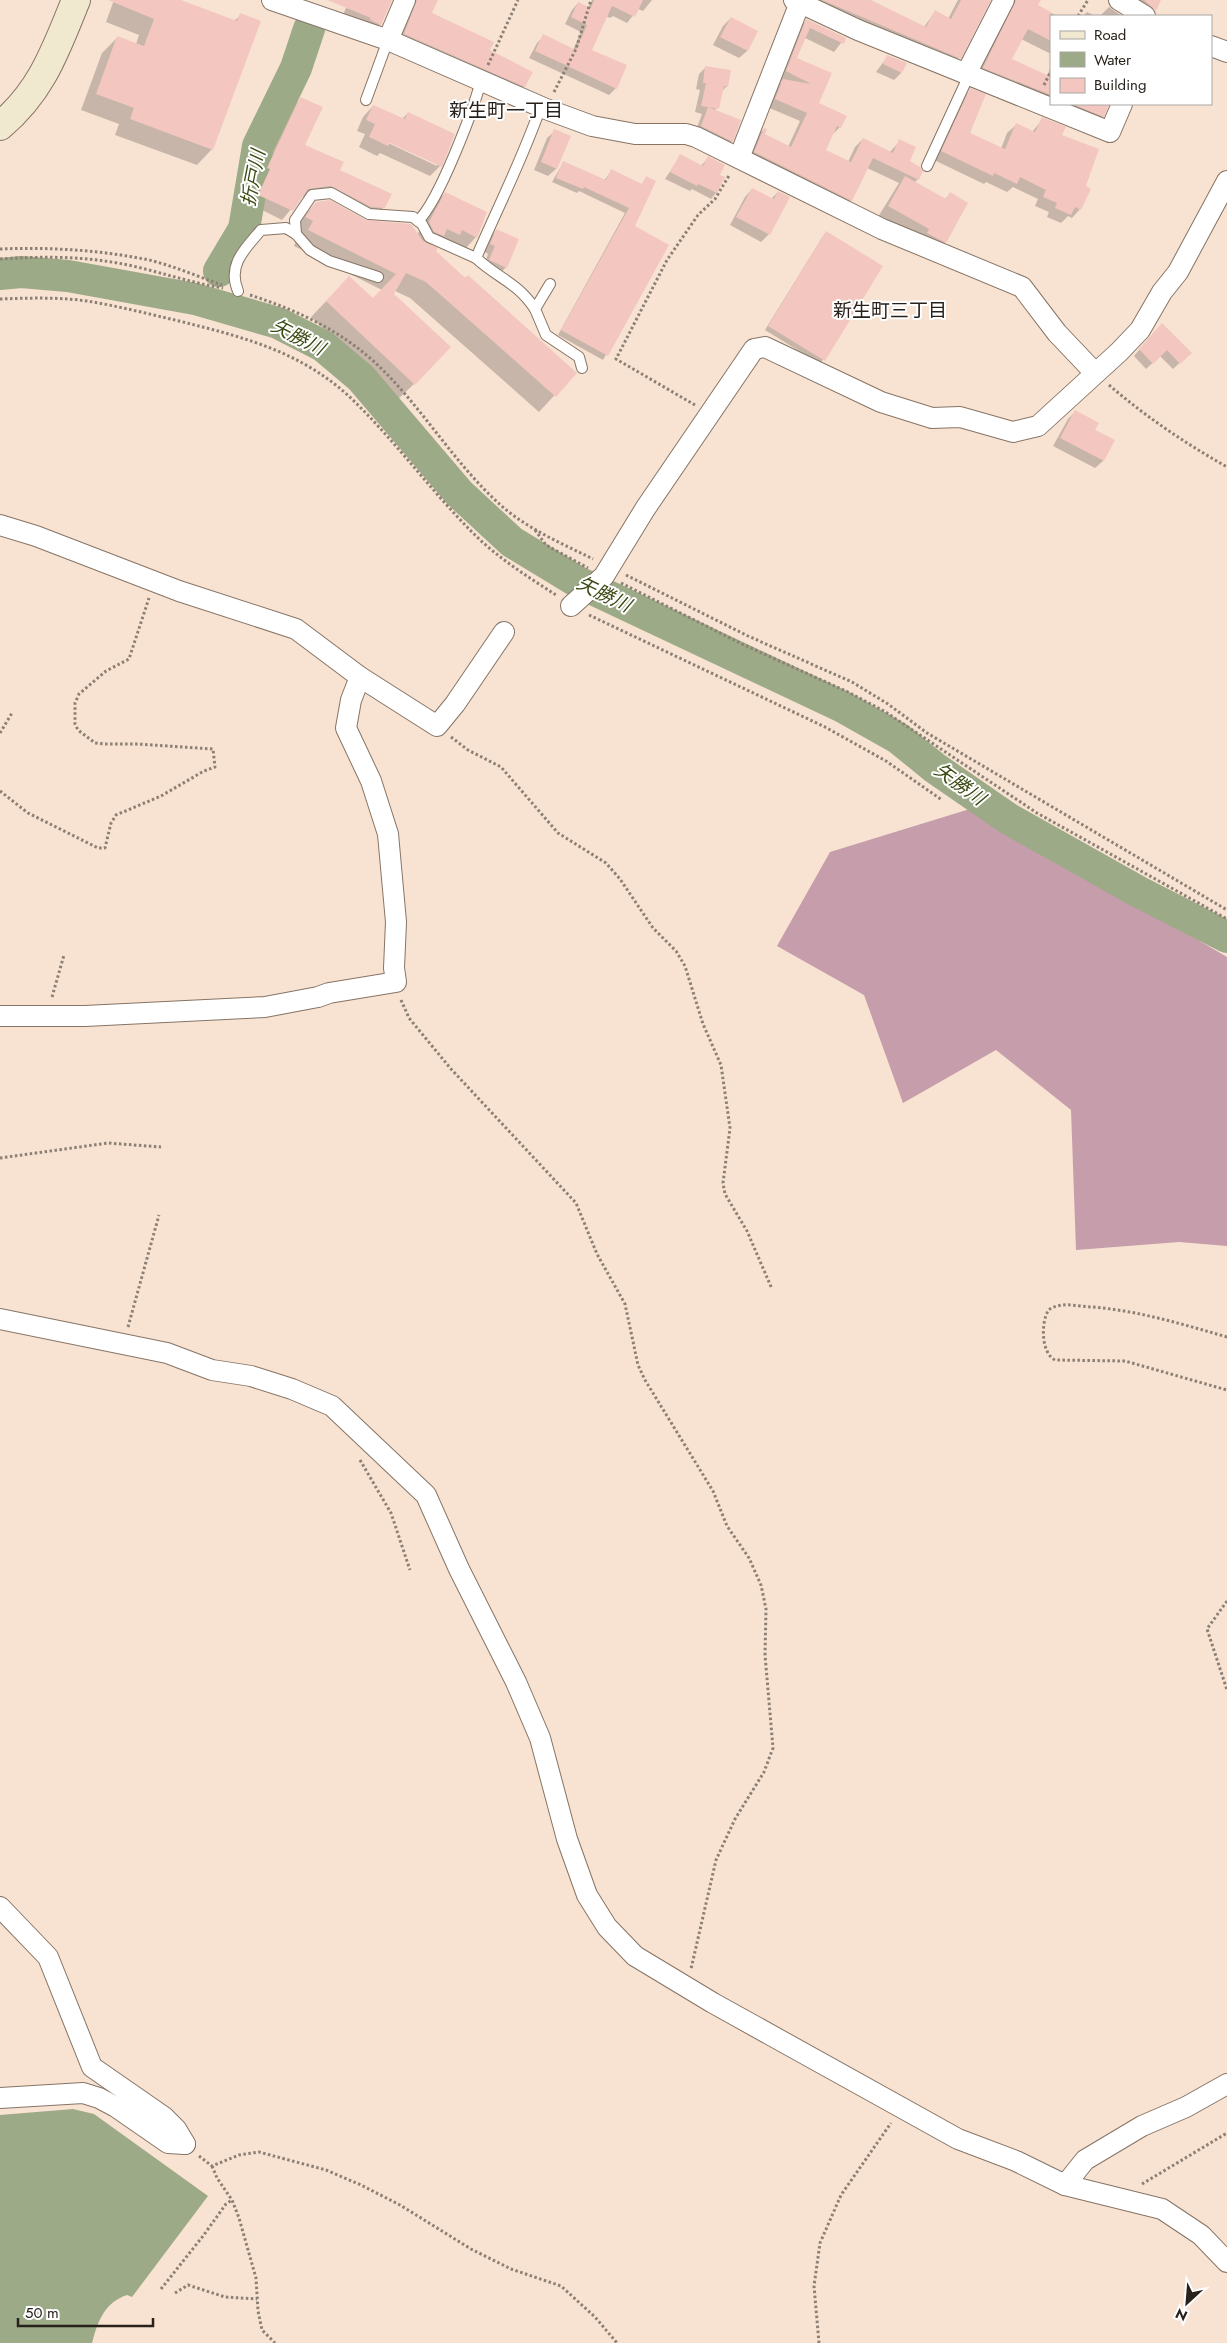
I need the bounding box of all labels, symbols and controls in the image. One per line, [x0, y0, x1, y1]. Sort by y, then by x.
legend [1050, 15, 1212, 105]
text: Road [1094, 24, 1126, 46]
text: Water [1094, 49, 1132, 71]
text: Building [1094, 74, 1146, 96]
district label: 新生町一丁目 [449, 97, 563, 124]
water label: 折戸川 [234, 145, 272, 209]
district label: 新生町三丁目 [833, 297, 947, 324]
water label: 矢勝川 [266, 312, 331, 363]
water label: 矢勝川 [572, 569, 637, 620]
water label: 矢勝川 [929, 756, 993, 813]
north arrow [1162, 2278, 1212, 2328]
scale bar [18, 2296, 152, 2328]
text: 50 m [25, 2302, 59, 2324]
text: N [1172, 2303, 1191, 2326]

